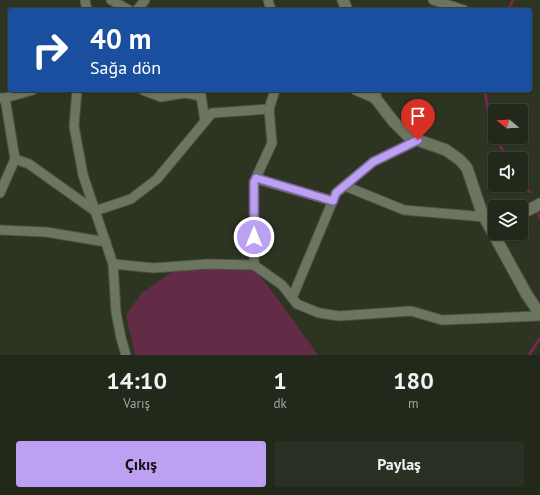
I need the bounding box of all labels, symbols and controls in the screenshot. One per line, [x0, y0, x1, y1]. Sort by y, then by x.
text: 40 m [90, 20, 151, 57]
icon: right [24, 24, 76, 76]
text: Sağa dön [90, 56, 161, 79]
pin [401, 99, 435, 140]
north arrow [488, 104, 528, 144]
map controls [488, 104, 528, 240]
icon: arrive [407, 105, 429, 127]
button: sound [488, 152, 528, 192]
button: layers [488, 200, 528, 240]
position arrow [233, 216, 275, 258]
text: 14:10 [106, 365, 167, 396]
text: 1 [273, 365, 287, 396]
text: 180 [393, 365, 434, 396]
text: Varış [123, 395, 150, 412]
text: dk [273, 395, 287, 412]
text: m [408, 395, 419, 412]
button: Çıkış [16, 441, 266, 487]
button: Paylaş [274, 441, 524, 487]

